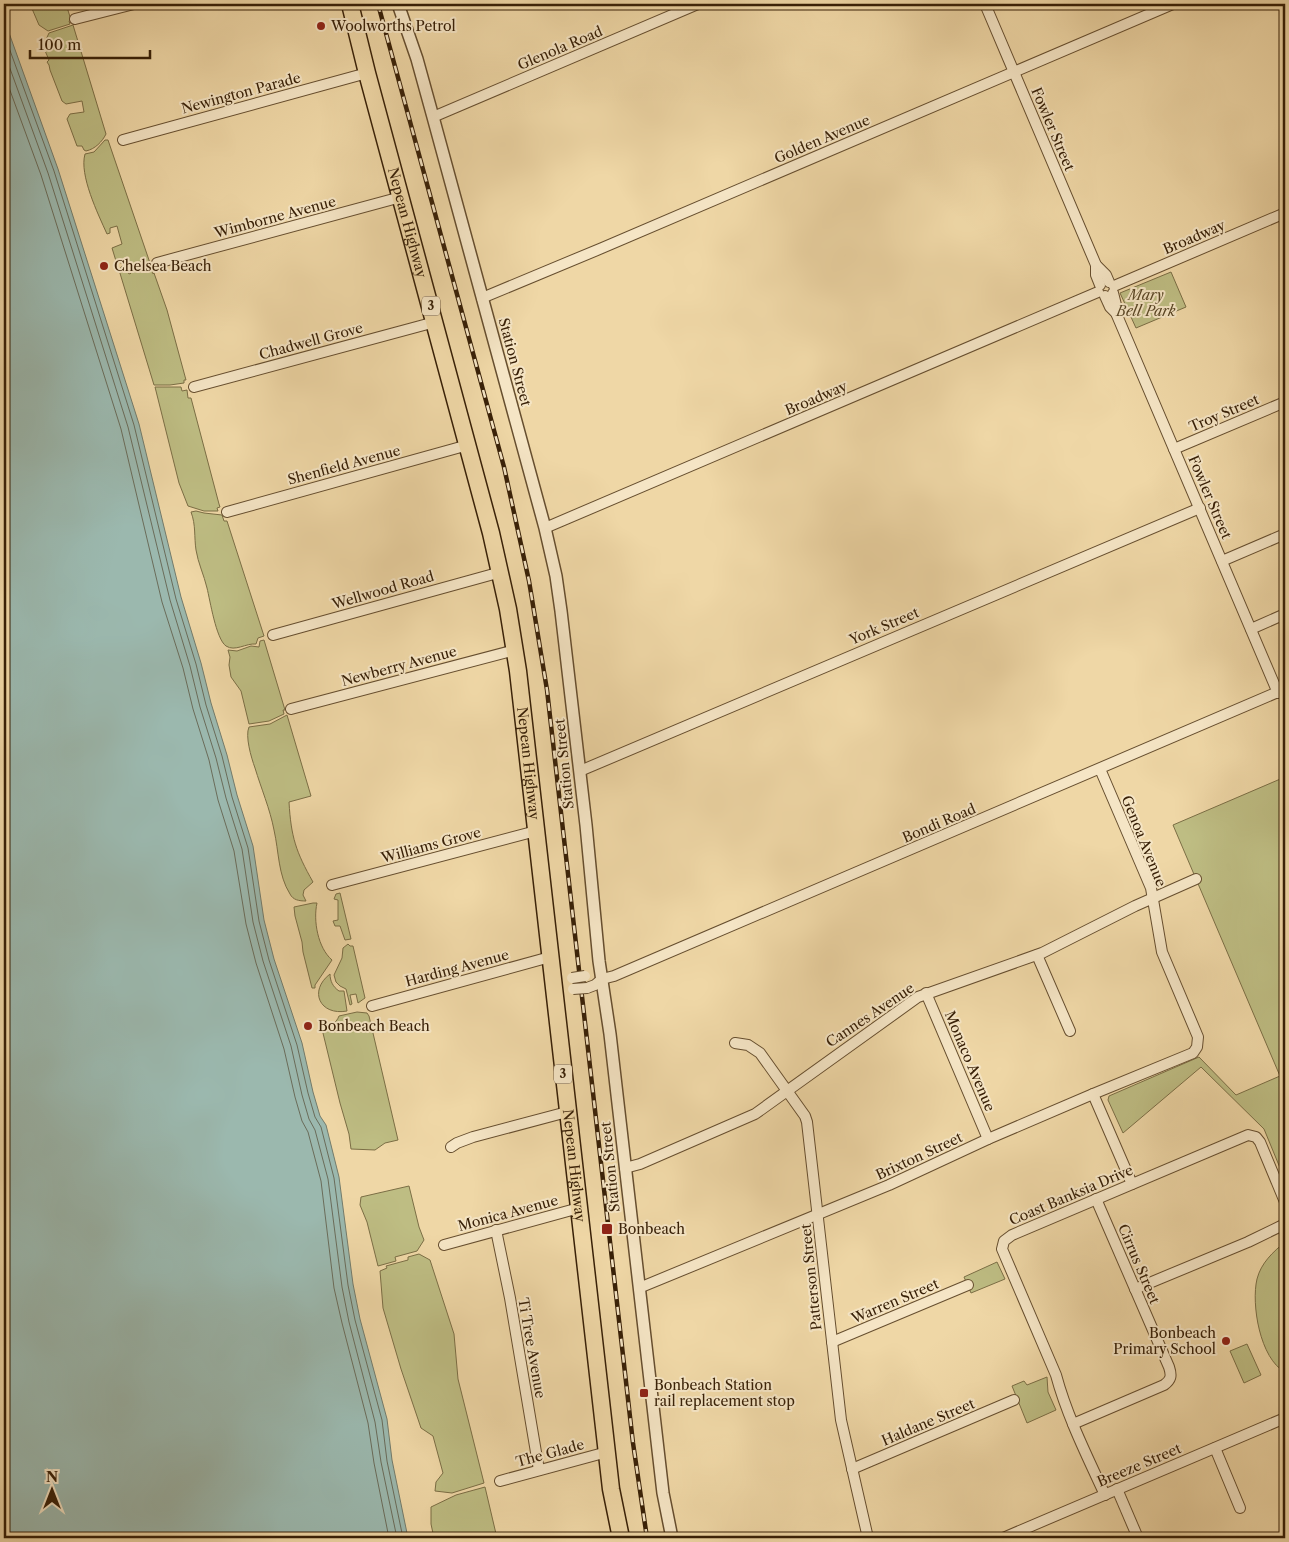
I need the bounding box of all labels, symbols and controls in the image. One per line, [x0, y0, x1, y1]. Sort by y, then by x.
place label: Woolworths Petrol [330, 17, 456, 35]
marker: Woolworths Petrol [315, 20, 327, 32]
street label: Glenola Road [515, 22, 606, 74]
scale bar [30, 28, 150, 60]
text: 100 m [38, 35, 81, 54]
street label: Newington Parade [179, 68, 303, 118]
street label: Fowler Street [1027, 84, 1079, 174]
street label: Golden Avenue [772, 111, 873, 167]
street label: Nepean Highway [384, 165, 431, 280]
street label: Wimborne Avenue [211, 192, 338, 242]
street label: Broadway [1160, 216, 1228, 258]
place label: Chelsea Beach [114, 257, 212, 275]
marker: Chelsea Beach [98, 260, 110, 272]
park label: Mary Bell Park [1115, 286, 1176, 320]
road number: 3 [422, 296, 440, 316]
street label: Station Street [495, 316, 535, 408]
street label: Chadwell Grove [257, 318, 365, 363]
street label: Broadway [782, 377, 850, 419]
street label: Troy Street [1186, 390, 1262, 436]
street label: Shenfield Avenue [286, 441, 403, 489]
street label: Fowler Street [1184, 452, 1236, 542]
street label: Wellwood Road [329, 567, 437, 613]
street label: York Street [845, 603, 922, 649]
street label: Newberry Avenue [339, 642, 459, 690]
street label: Nepean Highway [513, 706, 544, 821]
street label: Station Street [550, 718, 578, 810]
street label: Genoa Avenue [1118, 793, 1170, 889]
street label: Bondi Road [899, 799, 979, 847]
street label: Williams Grove [378, 823, 483, 867]
street label: Harding Avenue [403, 945, 511, 991]
street label: Cannes Avenue [822, 979, 918, 1051]
street label: Monaco Avenue [941, 1008, 999, 1114]
place label: Bonbeach Beach [318, 1017, 430, 1035]
marker: Bonbeach Beach [302, 1020, 314, 1032]
road number: 3 [554, 1064, 572, 1084]
street label: Nepean Highway [559, 1108, 590, 1223]
street label: Station Street [596, 1121, 624, 1213]
street label: Brixton Street [873, 1128, 965, 1184]
street label: Coast Banksia Drive [1006, 1161, 1136, 1229]
street label: Monica Avenue [456, 1191, 560, 1235]
place label: Bonbeach [618, 1220, 685, 1238]
street label: Cirrus Street [1114, 1221, 1164, 1307]
marker: Bonbeach [600, 1222, 614, 1236]
street label: Patterson Street [796, 1223, 826, 1331]
street label: Warren Street [848, 1275, 941, 1328]
street label: Ti Tree Avenue [514, 1296, 550, 1400]
place label: Bonbeach Primary School [1113, 1324, 1216, 1358]
marker: Bonbeach Primary School [1220, 1335, 1232, 1347]
place label: Bonbeach Station rail replacement stop [654, 1376, 795, 1410]
marker: Bonbeach Station rail replacement stop [638, 1387, 650, 1399]
street label: Haldane Street [879, 1394, 977, 1450]
street label: The Glade [514, 1435, 586, 1471]
street label: Breeze Street [1094, 1439, 1184, 1491]
north arrow [28, 1464, 78, 1514]
text: N [46, 1468, 58, 1486]

